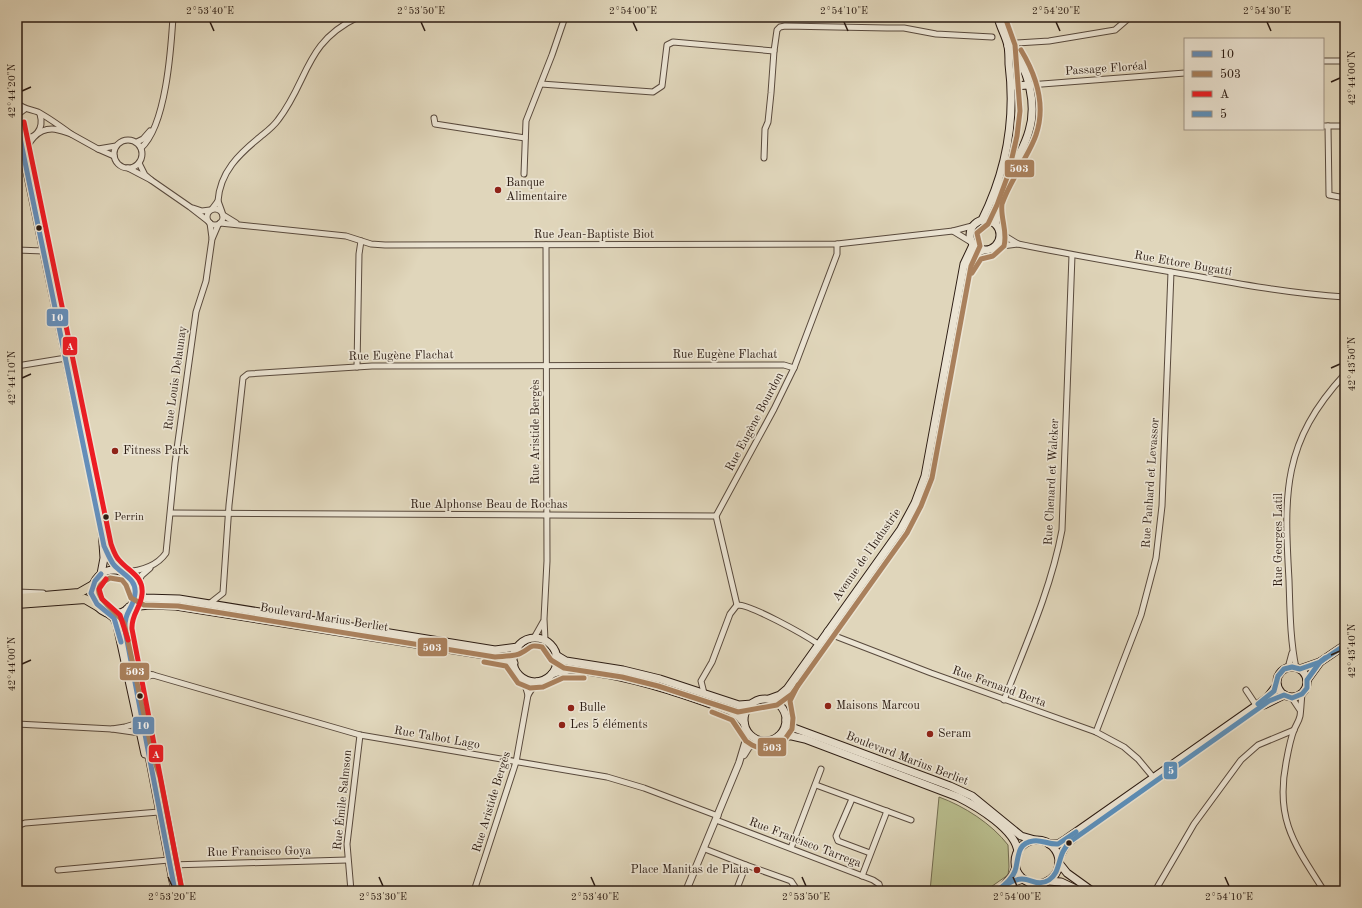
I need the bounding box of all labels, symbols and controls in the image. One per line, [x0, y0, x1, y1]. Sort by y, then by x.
text: 2°53'40"E [186, 6, 234, 16]
text: 2°53'50"E [397, 6, 445, 16]
text: 2°54'00"E [609, 6, 657, 16]
text: 2°54'10"E [820, 6, 868, 16]
text: 2°54'20"E [1032, 6, 1080, 16]
text: 2°54'30"E [1243, 6, 1291, 16]
legend [1184, 38, 1324, 130]
text: 10 [1220, 49, 1234, 61]
text: 42°44'00"N [1347, 50, 1357, 105]
street label: Passage Floréal [1065, 60, 1147, 78]
text: 42°44'20"N [7, 63, 17, 118]
text: 503 [1220, 68, 1241, 81]
text: A [1220, 89, 1229, 101]
text: 5 [1220, 108, 1227, 121]
line badge: 503 [1004, 159, 1035, 178]
text: 503 [1009, 164, 1029, 175]
place label: Banque Alimentaire [506, 177, 567, 203]
marker: Banque Alimentaire [493, 185, 503, 195]
unlabelled marker [34, 223, 44, 233]
street label: Rue Jean-Baptiste Biot [534, 229, 654, 241]
street label: Rue Ettore Bugatti [1133, 249, 1233, 279]
line badge: 10 [46, 308, 69, 327]
text: 10 [51, 313, 63, 324]
street label: Rue Louis Delaunay [163, 324, 189, 431]
line badge: A [62, 336, 78, 356]
text: 42°43'50"N [1347, 336, 1357, 391]
text: A [66, 342, 75, 353]
street label: Rue Eugène Flachat [348, 349, 454, 363]
street label: Rue Eugène Flachat [672, 349, 778, 361]
text: 42°44'10"N [7, 350, 17, 405]
street label: Rue Eugène Bourdon [724, 370, 786, 473]
street label: Rue Aristide Bergès [530, 380, 542, 484]
street label: Rue Panhard et Levassor [1140, 417, 1162, 549]
street label: Rue Chenard et Walcker [1043, 418, 1061, 546]
place label: Fitness Park [123, 445, 189, 457]
marker: Fitness Park [110, 446, 120, 456]
street label: Rue Georges Latil [1273, 493, 1285, 587]
street label: Rue Alphonse Beau de Rochas [410, 499, 568, 511]
street label: Avenue de l'Industrie [831, 506, 904, 603]
marker: Perrin [101, 512, 111, 522]
place label: Perrin [114, 512, 144, 523]
street label: Boulevard Marius Berliet [259, 602, 389, 634]
text: 42°43'40"N [1347, 623, 1357, 678]
text: 42°44'00"N [7, 636, 17, 691]
line badge: 503 [417, 637, 448, 657]
text: 503 [422, 643, 442, 654]
line badge: 503 [119, 662, 150, 681]
street label: Rue Fernand Berta [950, 664, 1048, 710]
text: 503 [125, 667, 145, 678]
unlabelled marker [135, 691, 145, 701]
place label: Maisons Marcou [836, 700, 921, 712]
marker: Maisons Marcou [823, 701, 833, 711]
place label: Bulle [579, 702, 606, 714]
marker: Bulle [566, 703, 576, 713]
line badge: 10 [132, 716, 155, 735]
place label: Les 5 éléments [570, 718, 648, 731]
marker: Les 5 éléments [557, 720, 567, 730]
text: 10 [137, 721, 149, 732]
street label: Rue Talbot Lago [393, 725, 481, 751]
place label: Seram [938, 728, 972, 740]
marker: Seram [925, 729, 935, 739]
street label: Boulevard Marius Berliet [844, 730, 970, 788]
line badge: 503 [757, 737, 787, 757]
text: 503 [762, 743, 782, 754]
line badge: A [148, 744, 164, 763]
street label: Rue Émile Salmson [329, 748, 354, 851]
text: A [152, 750, 161, 761]
street label: Rue Aristide Bergès [471, 750, 513, 854]
line badge: 5 [1163, 761, 1178, 780]
text: 5 [1168, 766, 1174, 777]
street label: Rue Francisco Tarrega [747, 816, 863, 870]
unlabelled marker [1064, 838, 1074, 848]
street label: Rue Francisco Goya [207, 845, 311, 859]
place label: Place Manitas de Plata [631, 864, 749, 876]
marker: Place Manitas de Plata [752, 865, 762, 875]
text: 2°53'20"E [148, 892, 196, 902]
text: 2°53'30"E [359, 892, 407, 902]
text: 2°53'40"E [571, 892, 619, 902]
text: 2°53'50"E [782, 892, 830, 902]
text: 2°54'00"E [993, 892, 1041, 902]
text: 2°54'10"E [1205, 892, 1253, 902]

